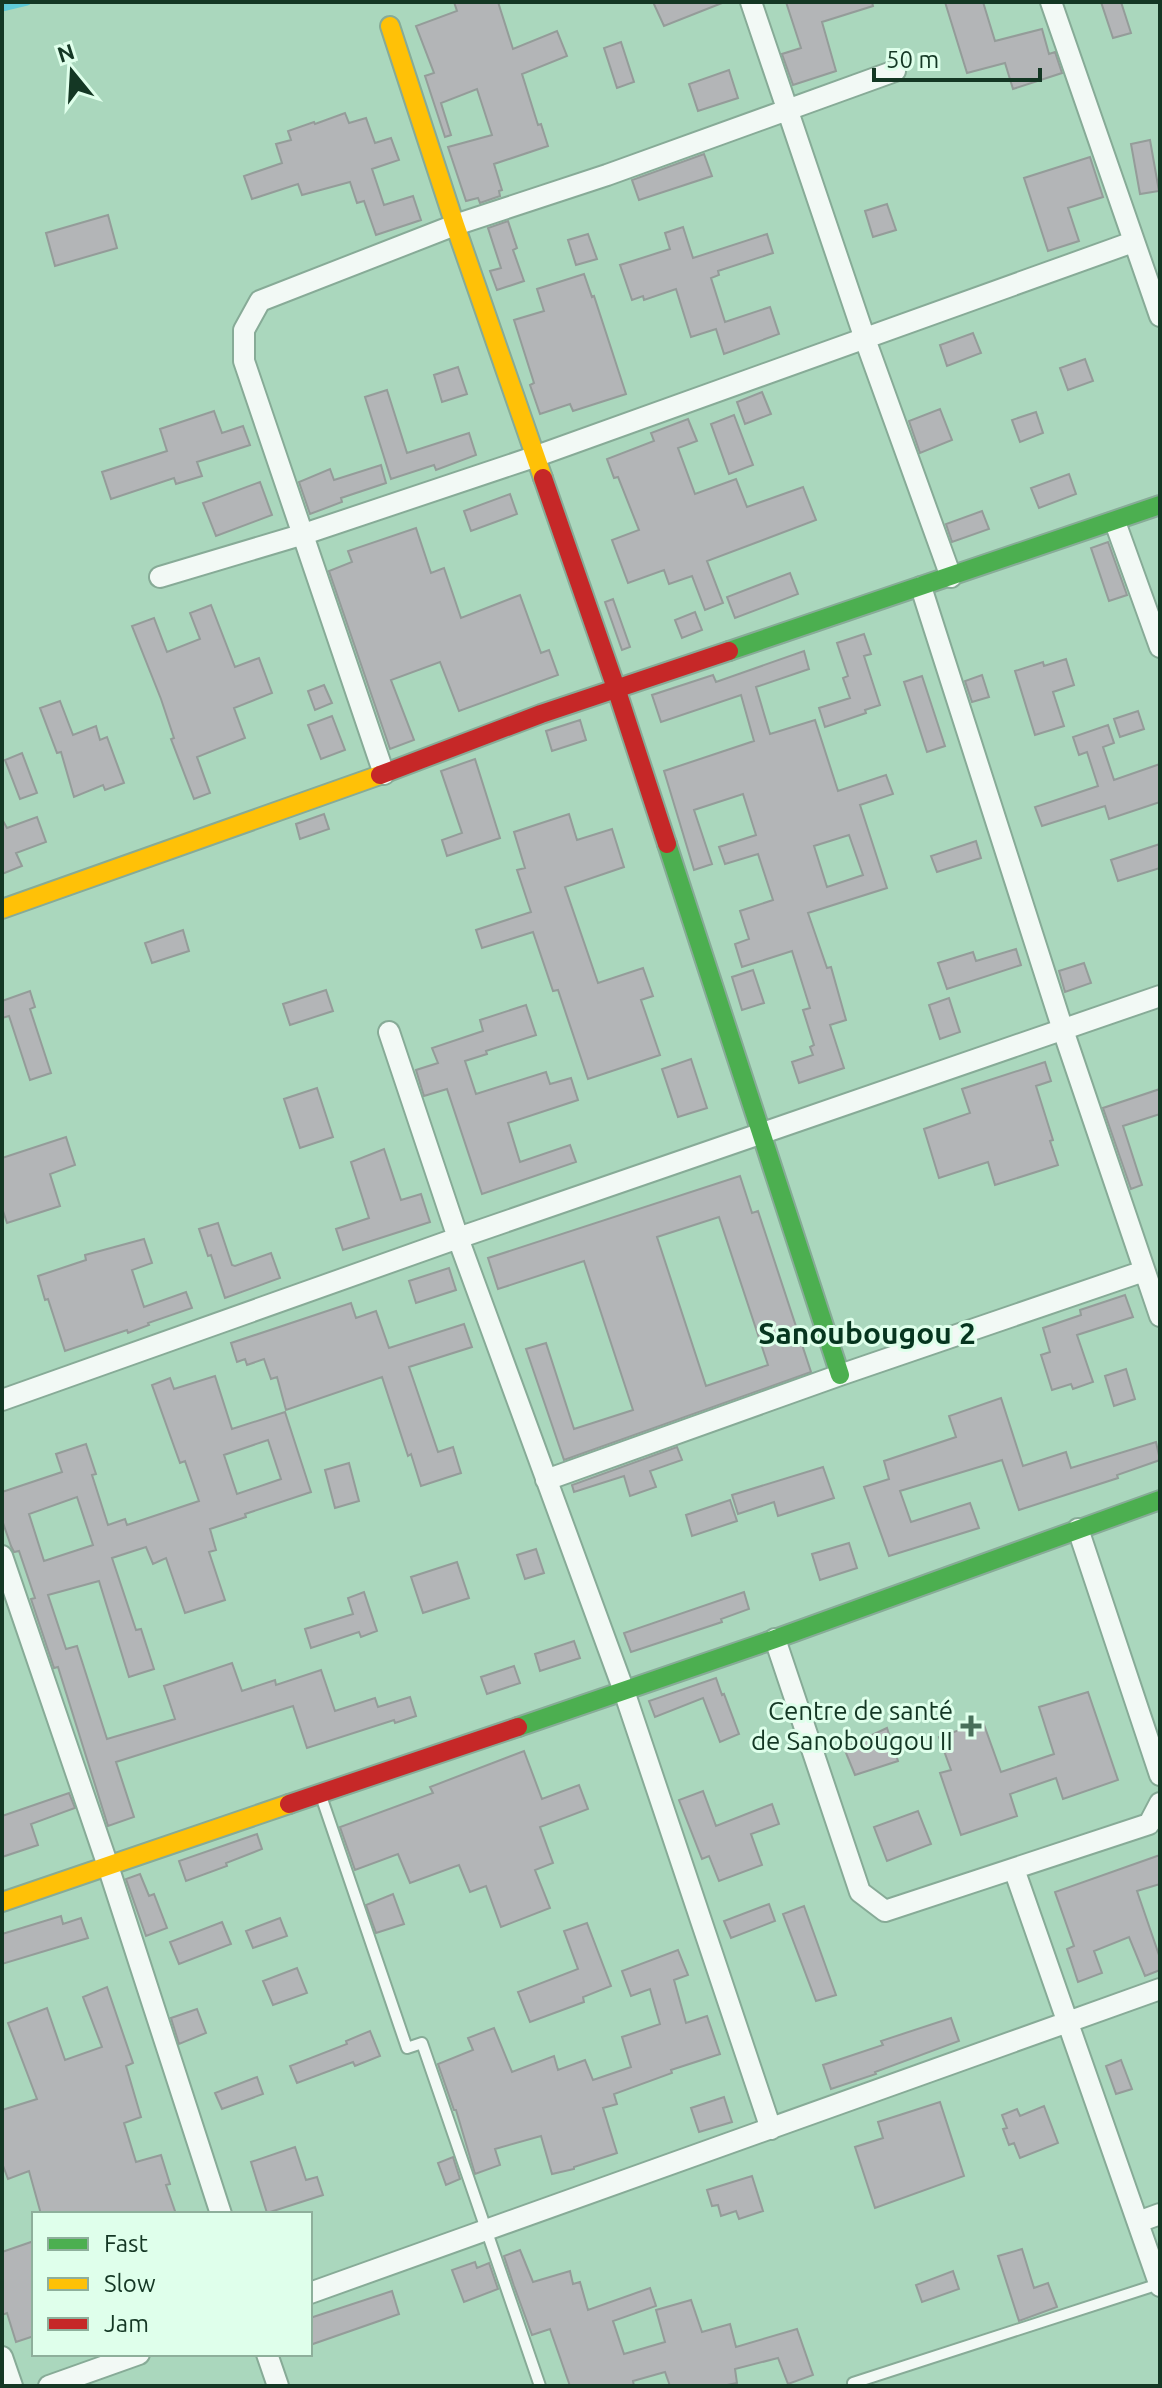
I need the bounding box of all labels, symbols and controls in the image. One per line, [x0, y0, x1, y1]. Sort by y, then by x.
north arrow [32, 32, 112, 112]
scale bar [874, 32, 1040, 82]
text: N [54, 38, 77, 67]
text: 50 m [886, 46, 939, 73]
district label: Sanoubougou 2 [758, 1316, 976, 1350]
place label: Centre de santé de Sanobougou II [751, 1696, 953, 1755]
marker: Centre de santé de Sanobougou II [960, 1715, 982, 1737]
legend [32, 2212, 312, 2356]
text: Fast [104, 2230, 148, 2257]
text: Slow [104, 2270, 156, 2297]
text: Jam [104, 2310, 149, 2337]

